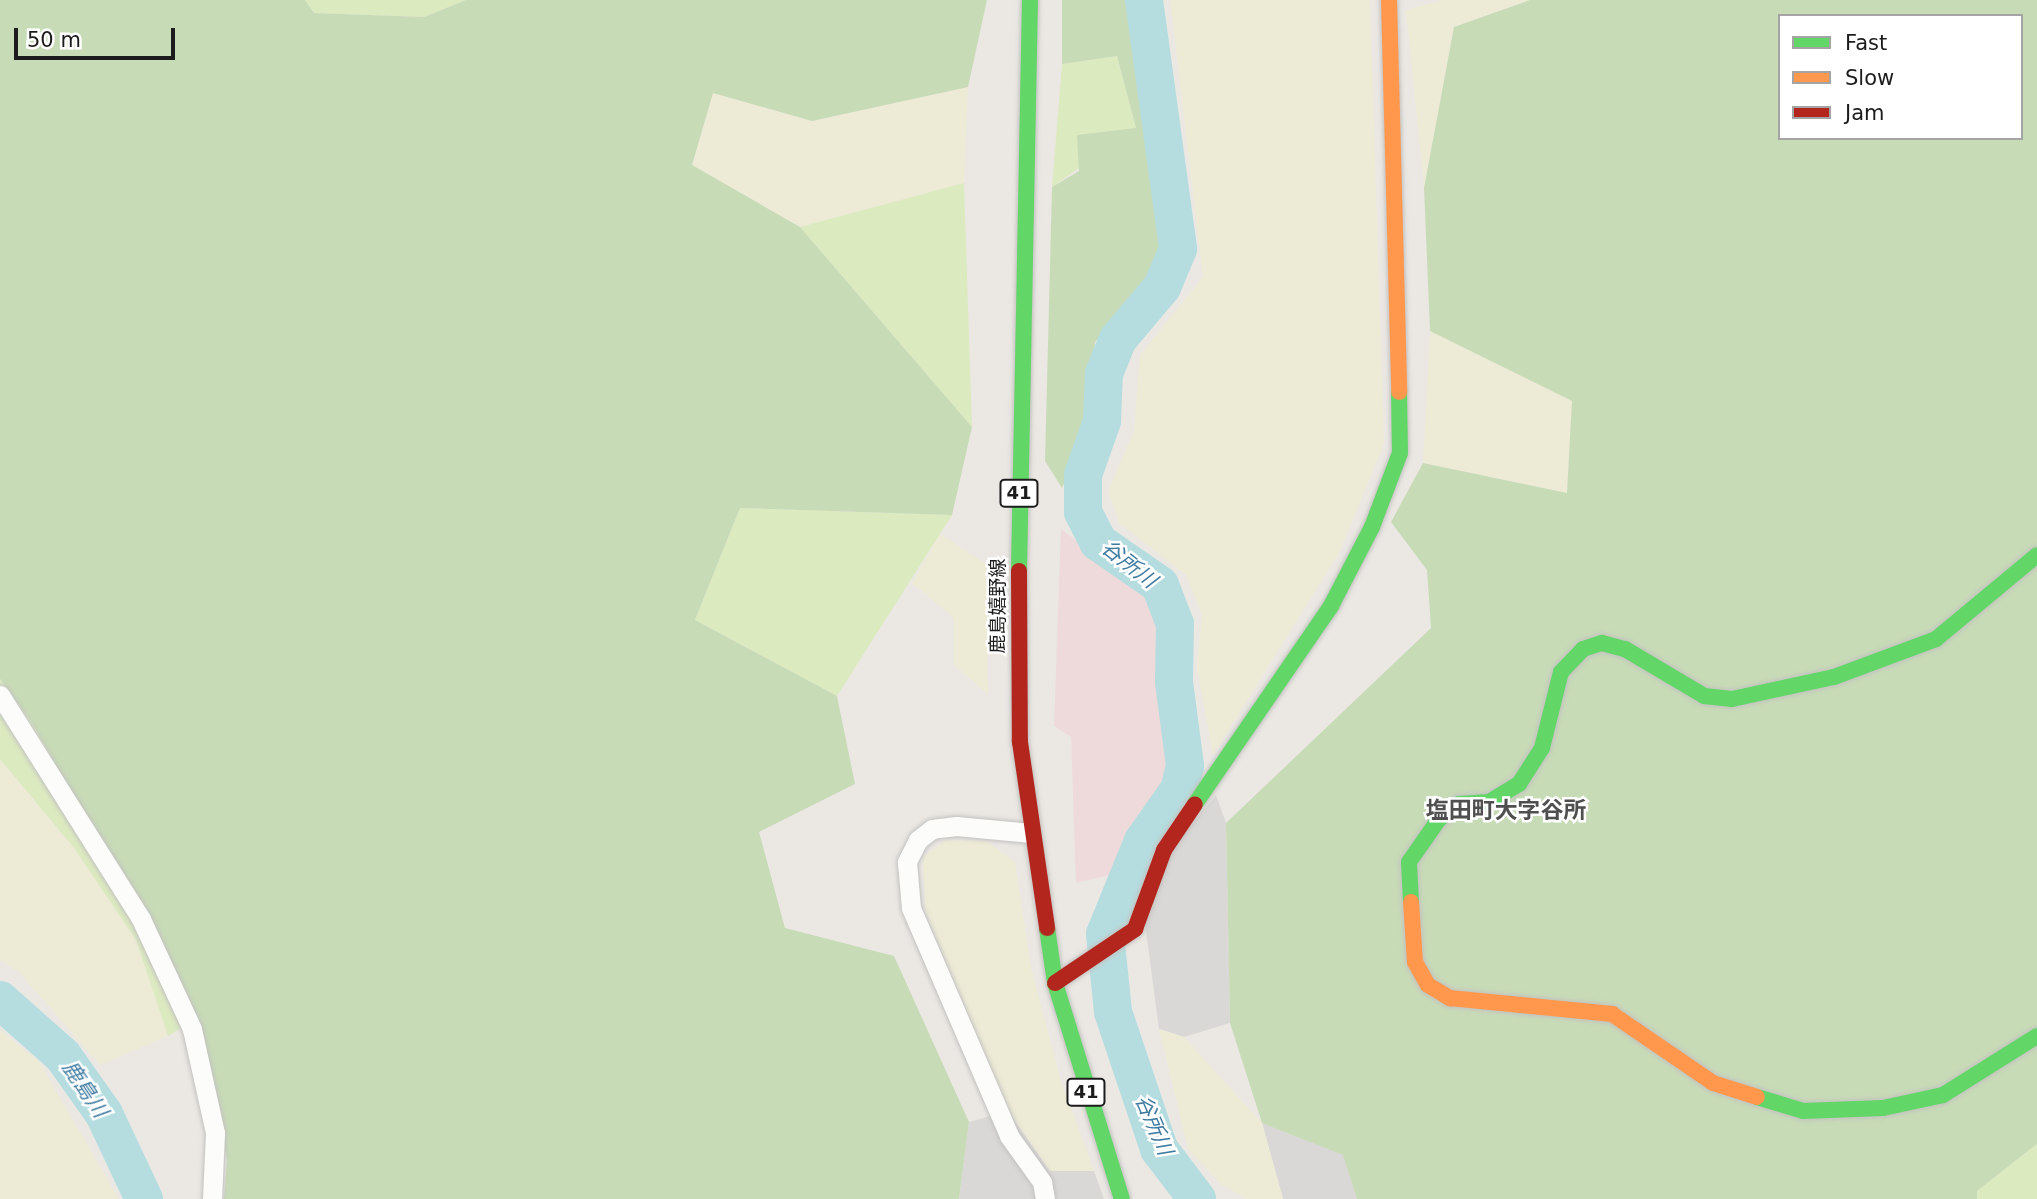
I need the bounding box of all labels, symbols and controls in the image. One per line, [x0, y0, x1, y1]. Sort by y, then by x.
scale bar [18, 14, 178, 58]
legend [1778, 14, 2023, 140]
text: 50 m [27, 28, 81, 52]
text: Fast [1845, 31, 1887, 55]
text: Slow [1845, 66, 1894, 90]
text: Jam [1845, 101, 1885, 125]
road number: 41 [998, 478, 1040, 508]
water label: 谷所川 [1096, 535, 1162, 593]
street label: 鹿島嬉野線 [987, 559, 1009, 653]
district label: 塩田町大字谷所 [1426, 796, 1586, 824]
water label: 鹿島川 [57, 1056, 113, 1122]
road number: 41 [1065, 1078, 1107, 1106]
water label: 谷所川 [1130, 1091, 1178, 1159]

